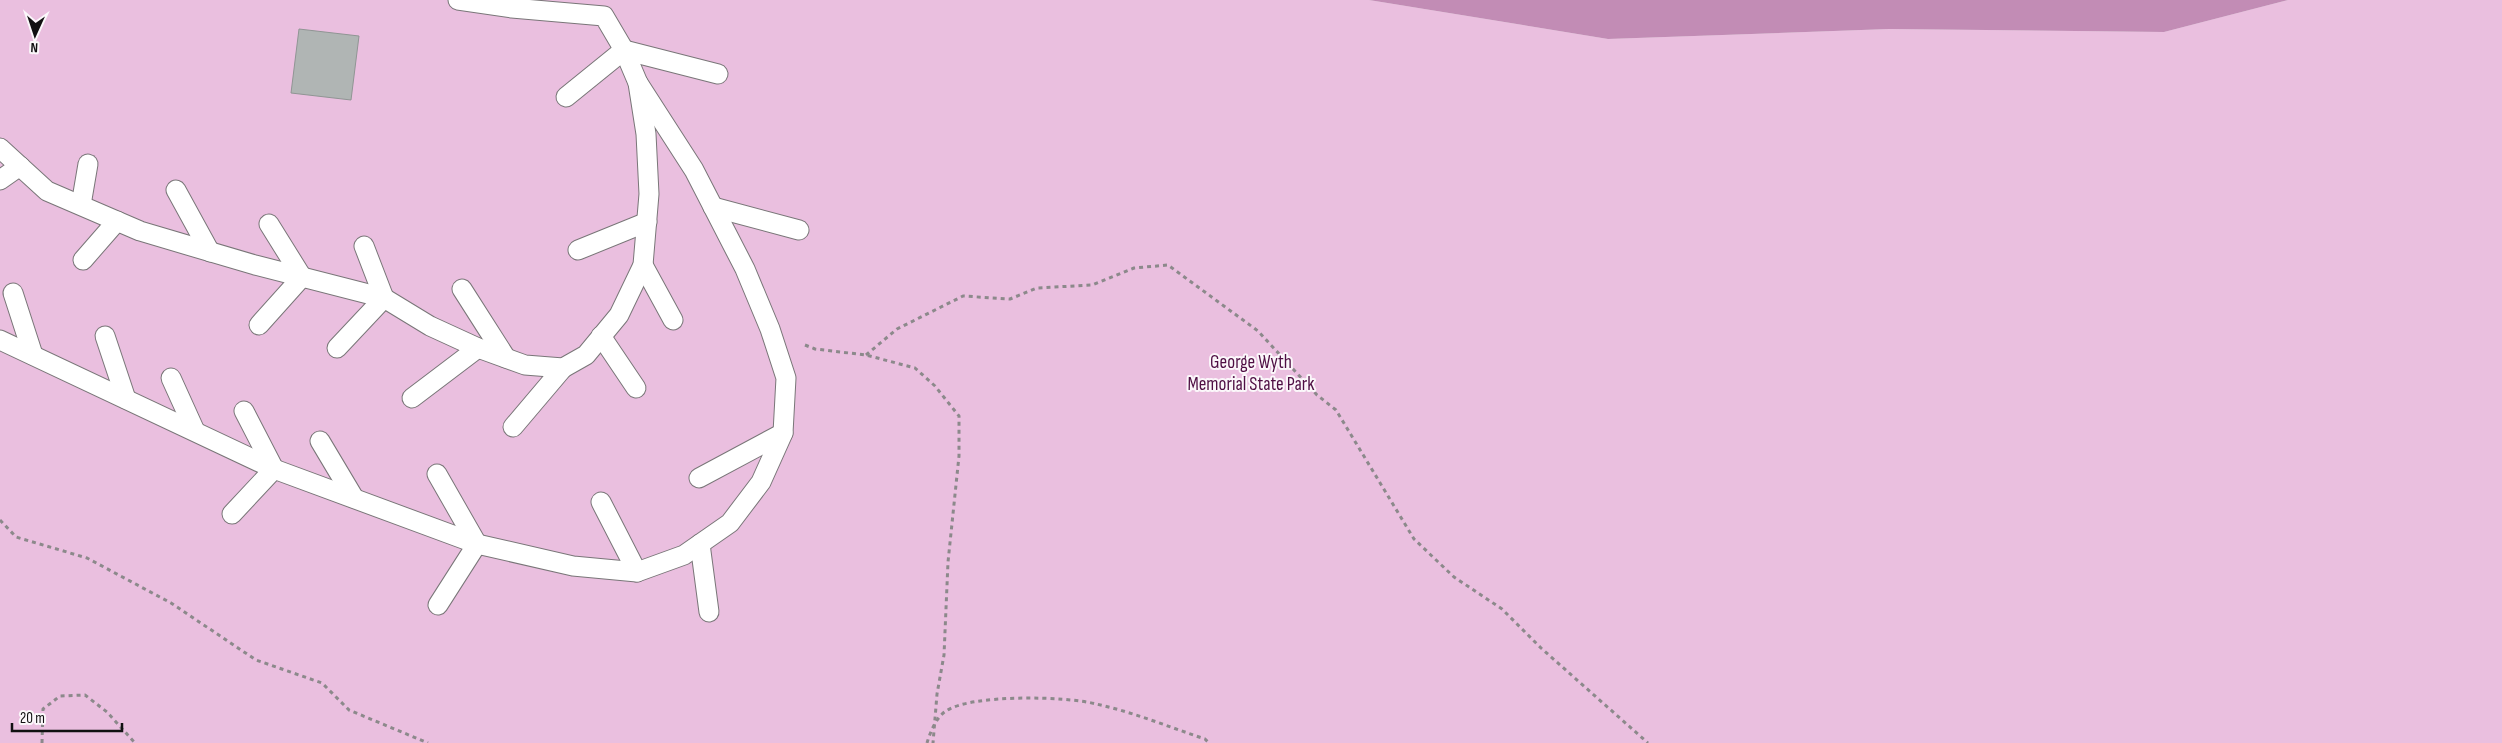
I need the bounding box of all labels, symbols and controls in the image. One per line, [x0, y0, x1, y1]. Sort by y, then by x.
north arrow [10, 10, 60, 60]
text: N [30, 39, 39, 56]
park label: George Wyth Memorial State Park [1187, 351, 1315, 396]
scale bar [12, 700, 122, 732]
text: 20 m [20, 709, 45, 728]

